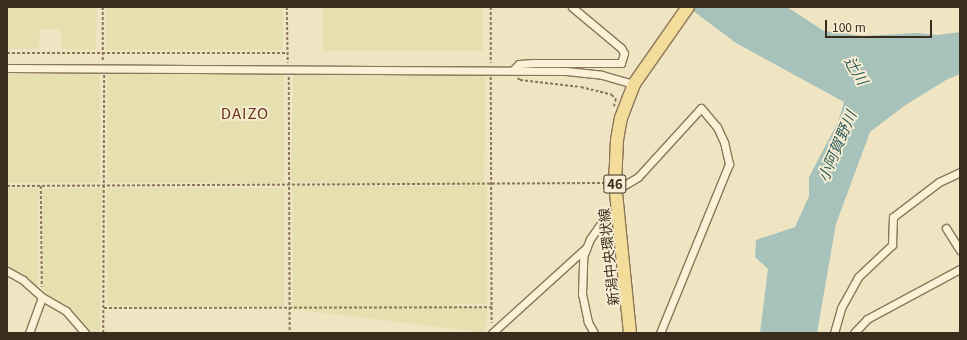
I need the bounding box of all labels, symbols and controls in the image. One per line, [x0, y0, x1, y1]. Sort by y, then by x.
scale bar [827, 12, 934, 38]
text: 100 m [832, 18, 866, 35]
water label: 辻川 [842, 53, 872, 87]
district label: DAIZO [221, 104, 269, 122]
water label: 小阿賀野川 [813, 108, 859, 184]
road number: 46 [603, 173, 627, 195]
street label: 新潟中央環状線 [595, 207, 621, 307]

